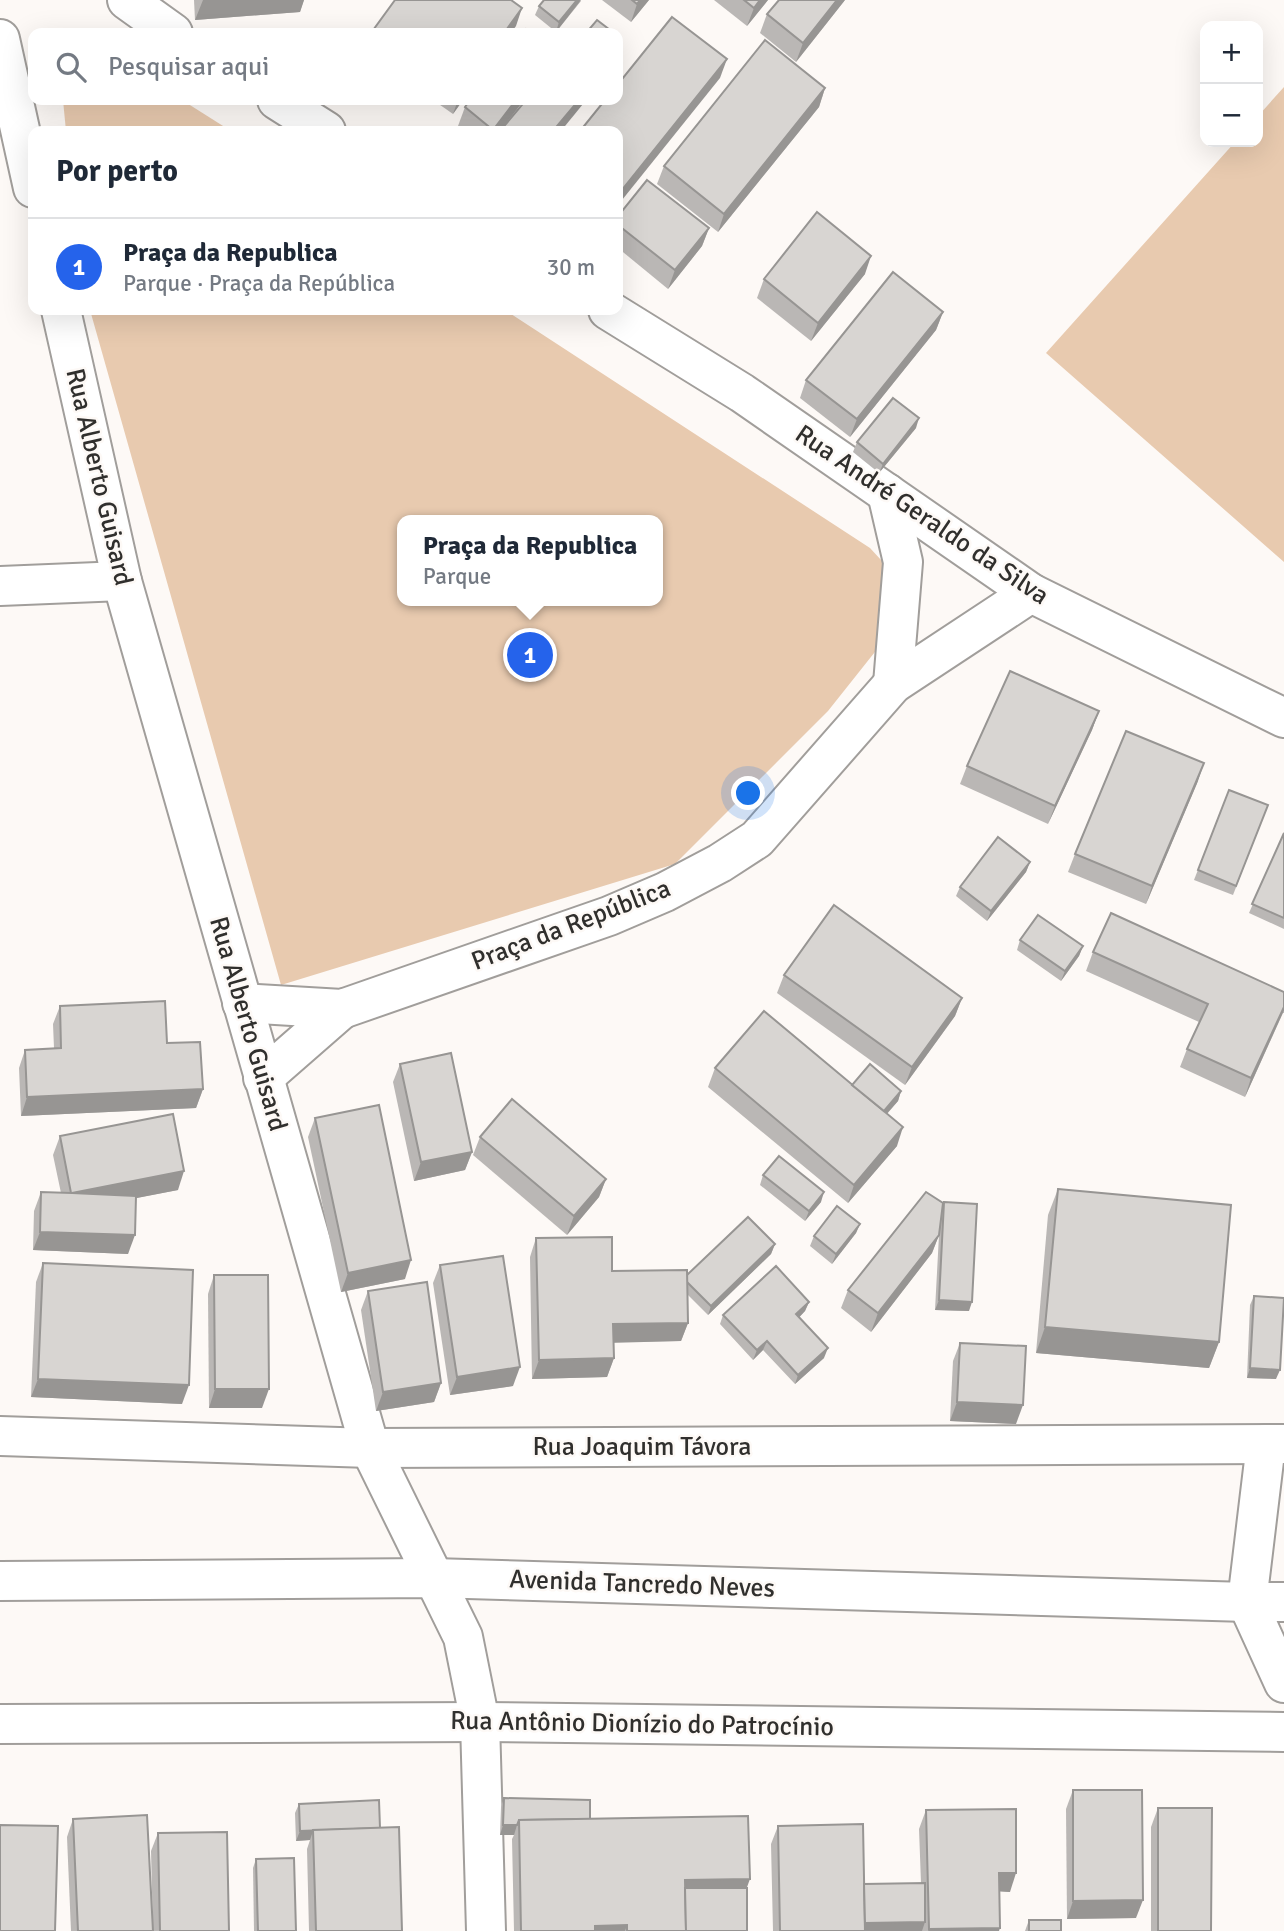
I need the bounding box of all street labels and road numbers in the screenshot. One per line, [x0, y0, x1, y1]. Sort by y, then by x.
street label: Rua Alberto Guisard [58, 365, 140, 589]
street label: Rua André Geraldo da Silva [789, 418, 1055, 612]
street label: Praça da República [467, 872, 675, 978]
street label: Rua Alberto Guisard [202, 913, 294, 1135]
street label: Rua Joaquim Távora [532, 1431, 752, 1463]
street label: Avenida Tancredo Neves [509, 1563, 775, 1605]
street label: Rua Antônio Dionízio do Patrocínio [450, 1705, 834, 1743]

